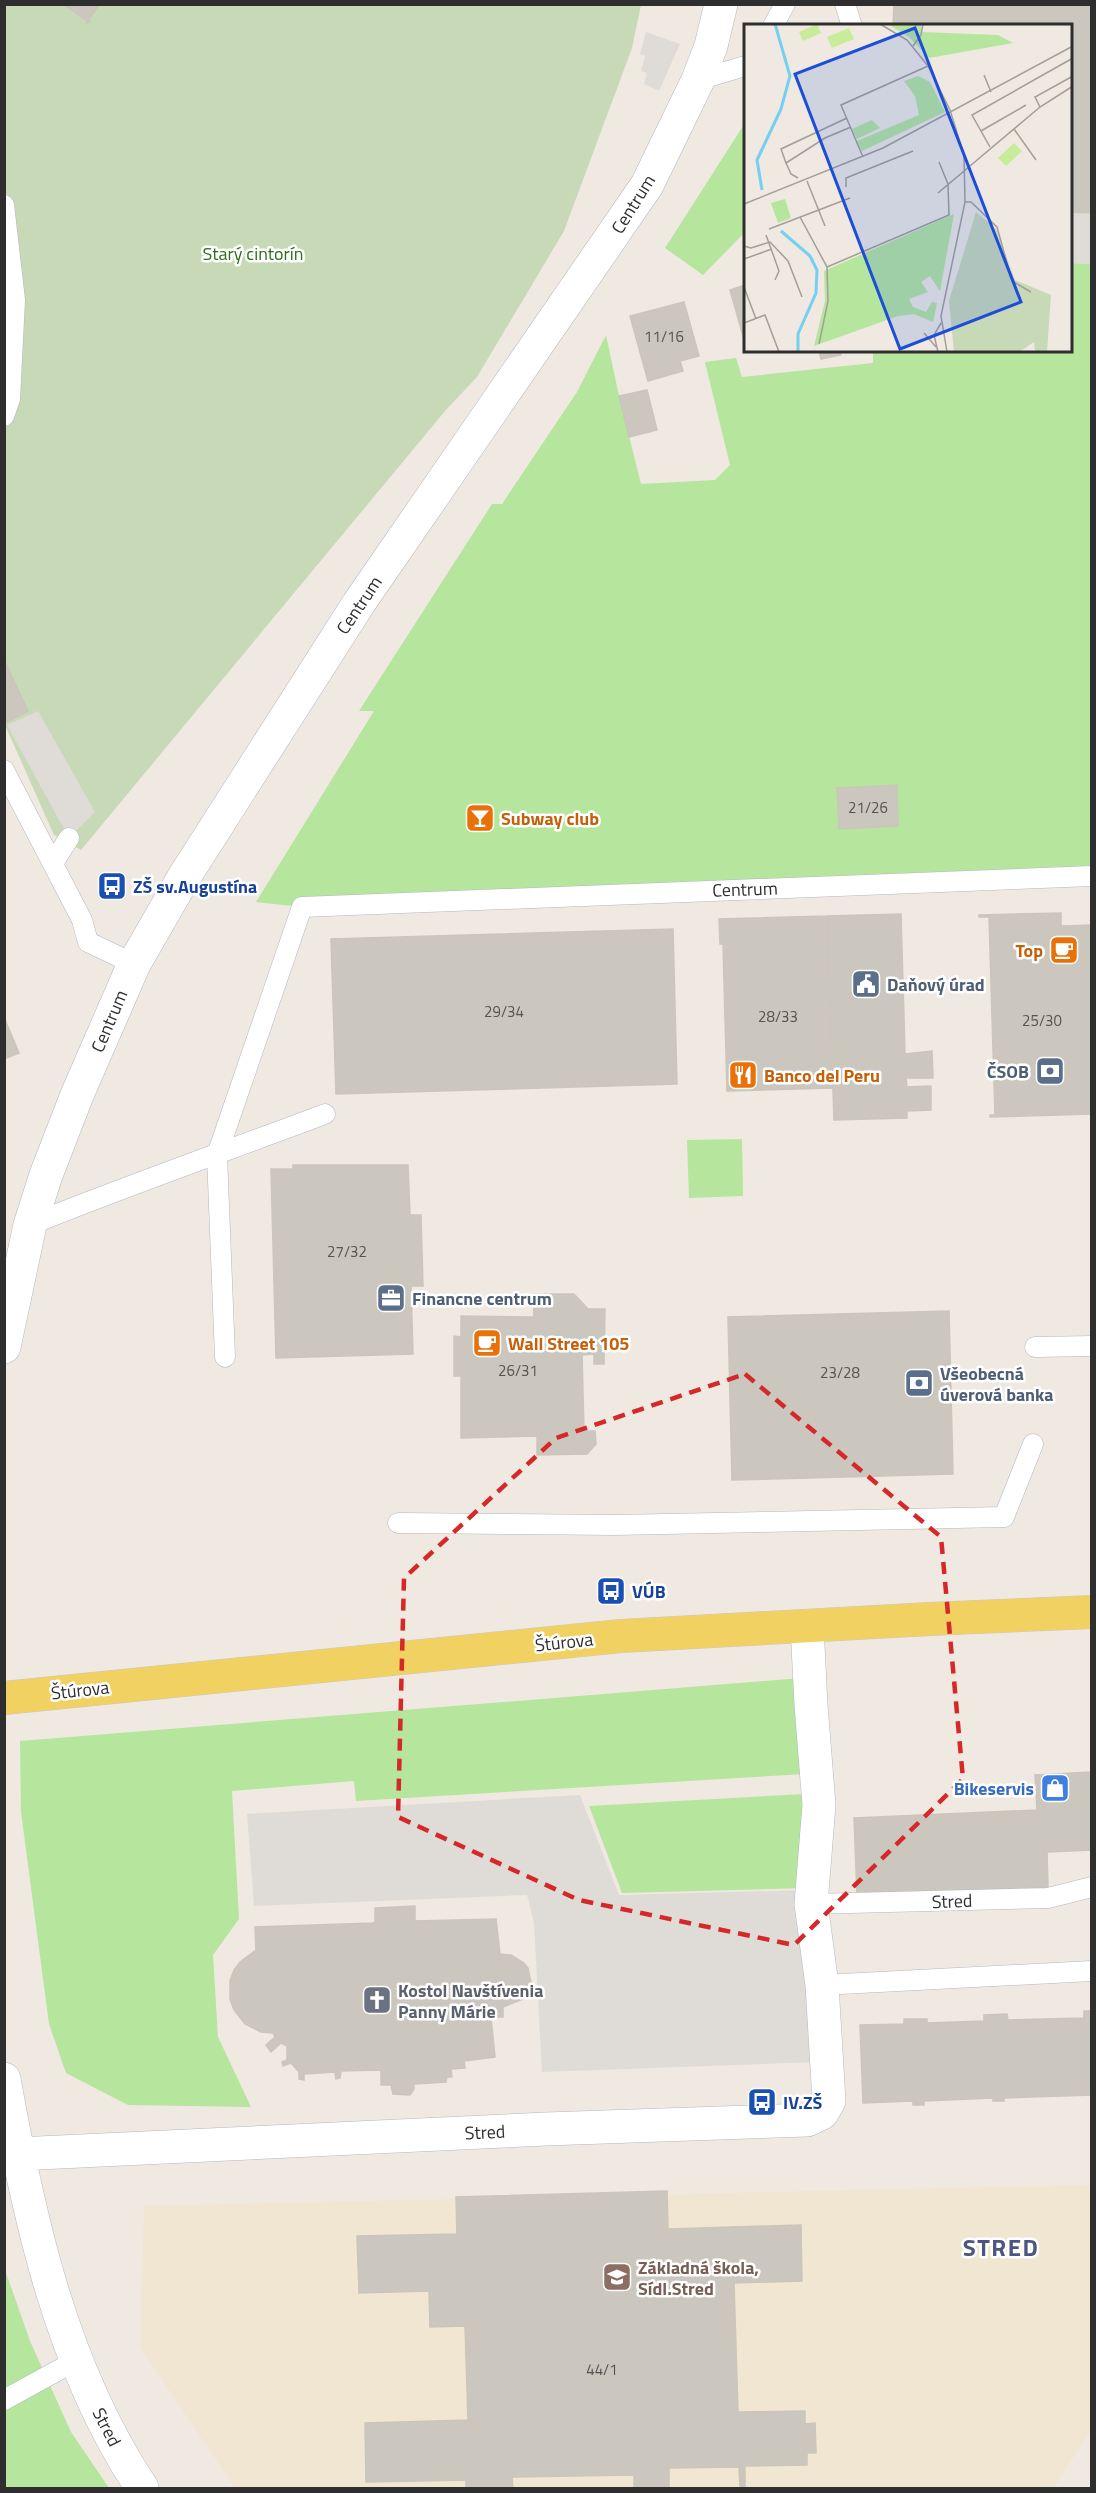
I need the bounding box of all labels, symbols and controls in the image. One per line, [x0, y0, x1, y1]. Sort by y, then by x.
inset map [744, 24, 1072, 352]
street label: Centrum [604, 169, 662, 239]
park label: Starý cintorín [203, 240, 303, 267]
house number: 11/16 [644, 325, 684, 348]
street label: Centrum [330, 570, 388, 640]
house number: 21/26 [848, 796, 888, 819]
bar icon: Subway club [464, 802, 496, 834]
place label: Subway club [501, 805, 599, 832]
bus stop icon: ZŠ sv.Augustína [96, 870, 128, 902]
place label: ZŠ sv.Augustína [133, 873, 257, 900]
street label: Centrum [712, 874, 778, 904]
cafe icon: Top [1048, 934, 1080, 966]
place label: Top [1015, 937, 1043, 964]
public building icon: Daňový úrad [850, 968, 882, 1000]
place label: Daňový úrad [887, 971, 985, 998]
street label: Centrum [84, 986, 134, 1056]
house number: 29/34 [484, 1000, 524, 1023]
house number: 28/33 [758, 1005, 798, 1028]
house number: 25/30 [1022, 1009, 1062, 1032]
bank icon: ČSOB [1034, 1055, 1066, 1087]
place label: ČSOB [987, 1058, 1029, 1085]
restaurant icon: Banco del Peru [727, 1059, 759, 1091]
place label: Banco del Peru [764, 1062, 880, 1089]
house number: 27/32 [327, 1240, 367, 1263]
office icon: Financne centrum [375, 1282, 407, 1314]
place label: Financne centrum [412, 1285, 552, 1312]
cafe icon: Wall Street 105 [471, 1327, 503, 1359]
place label: Wall Street 105 [508, 1330, 629, 1357]
house number: 26/31 [498, 1359, 538, 1382]
place label: Všeobecná úverová banka [940, 1360, 1054, 1408]
house number: 23/28 [820, 1361, 860, 1384]
bank icon: Všeobecná úverová banka [903, 1367, 935, 1399]
bus stop icon: VÚB [595, 1575, 627, 1607]
place label: VÚB [632, 1578, 666, 1605]
street label: Štúrova [534, 1626, 594, 1658]
street label: Štúrova [50, 1674, 110, 1706]
shop icon: Bikeservis [1039, 1772, 1071, 1804]
place label: Bikeservis [954, 1775, 1034, 1802]
street label: Stred [931, 1887, 973, 1915]
place label: Kostol Navštívenia Panny Márie [398, 1977, 543, 2025]
church icon: Kostol Navštívenia Panny Márie [361, 1984, 393, 2016]
bus stop icon: IV.ZŠ [746, 2086, 778, 2118]
place label: IV.ZŠ [783, 2089, 822, 2116]
street label: Stred [464, 2117, 506, 2147]
district label: STRED [963, 2229, 1039, 2265]
place label: Základná škola, Sídl.Stred [638, 2254, 759, 2302]
school or university icon: Základná škola, Sídl.Stred [601, 2261, 633, 2293]
house number: 44/1 [586, 2358, 618, 2381]
street label: Stred [86, 2403, 128, 2451]

